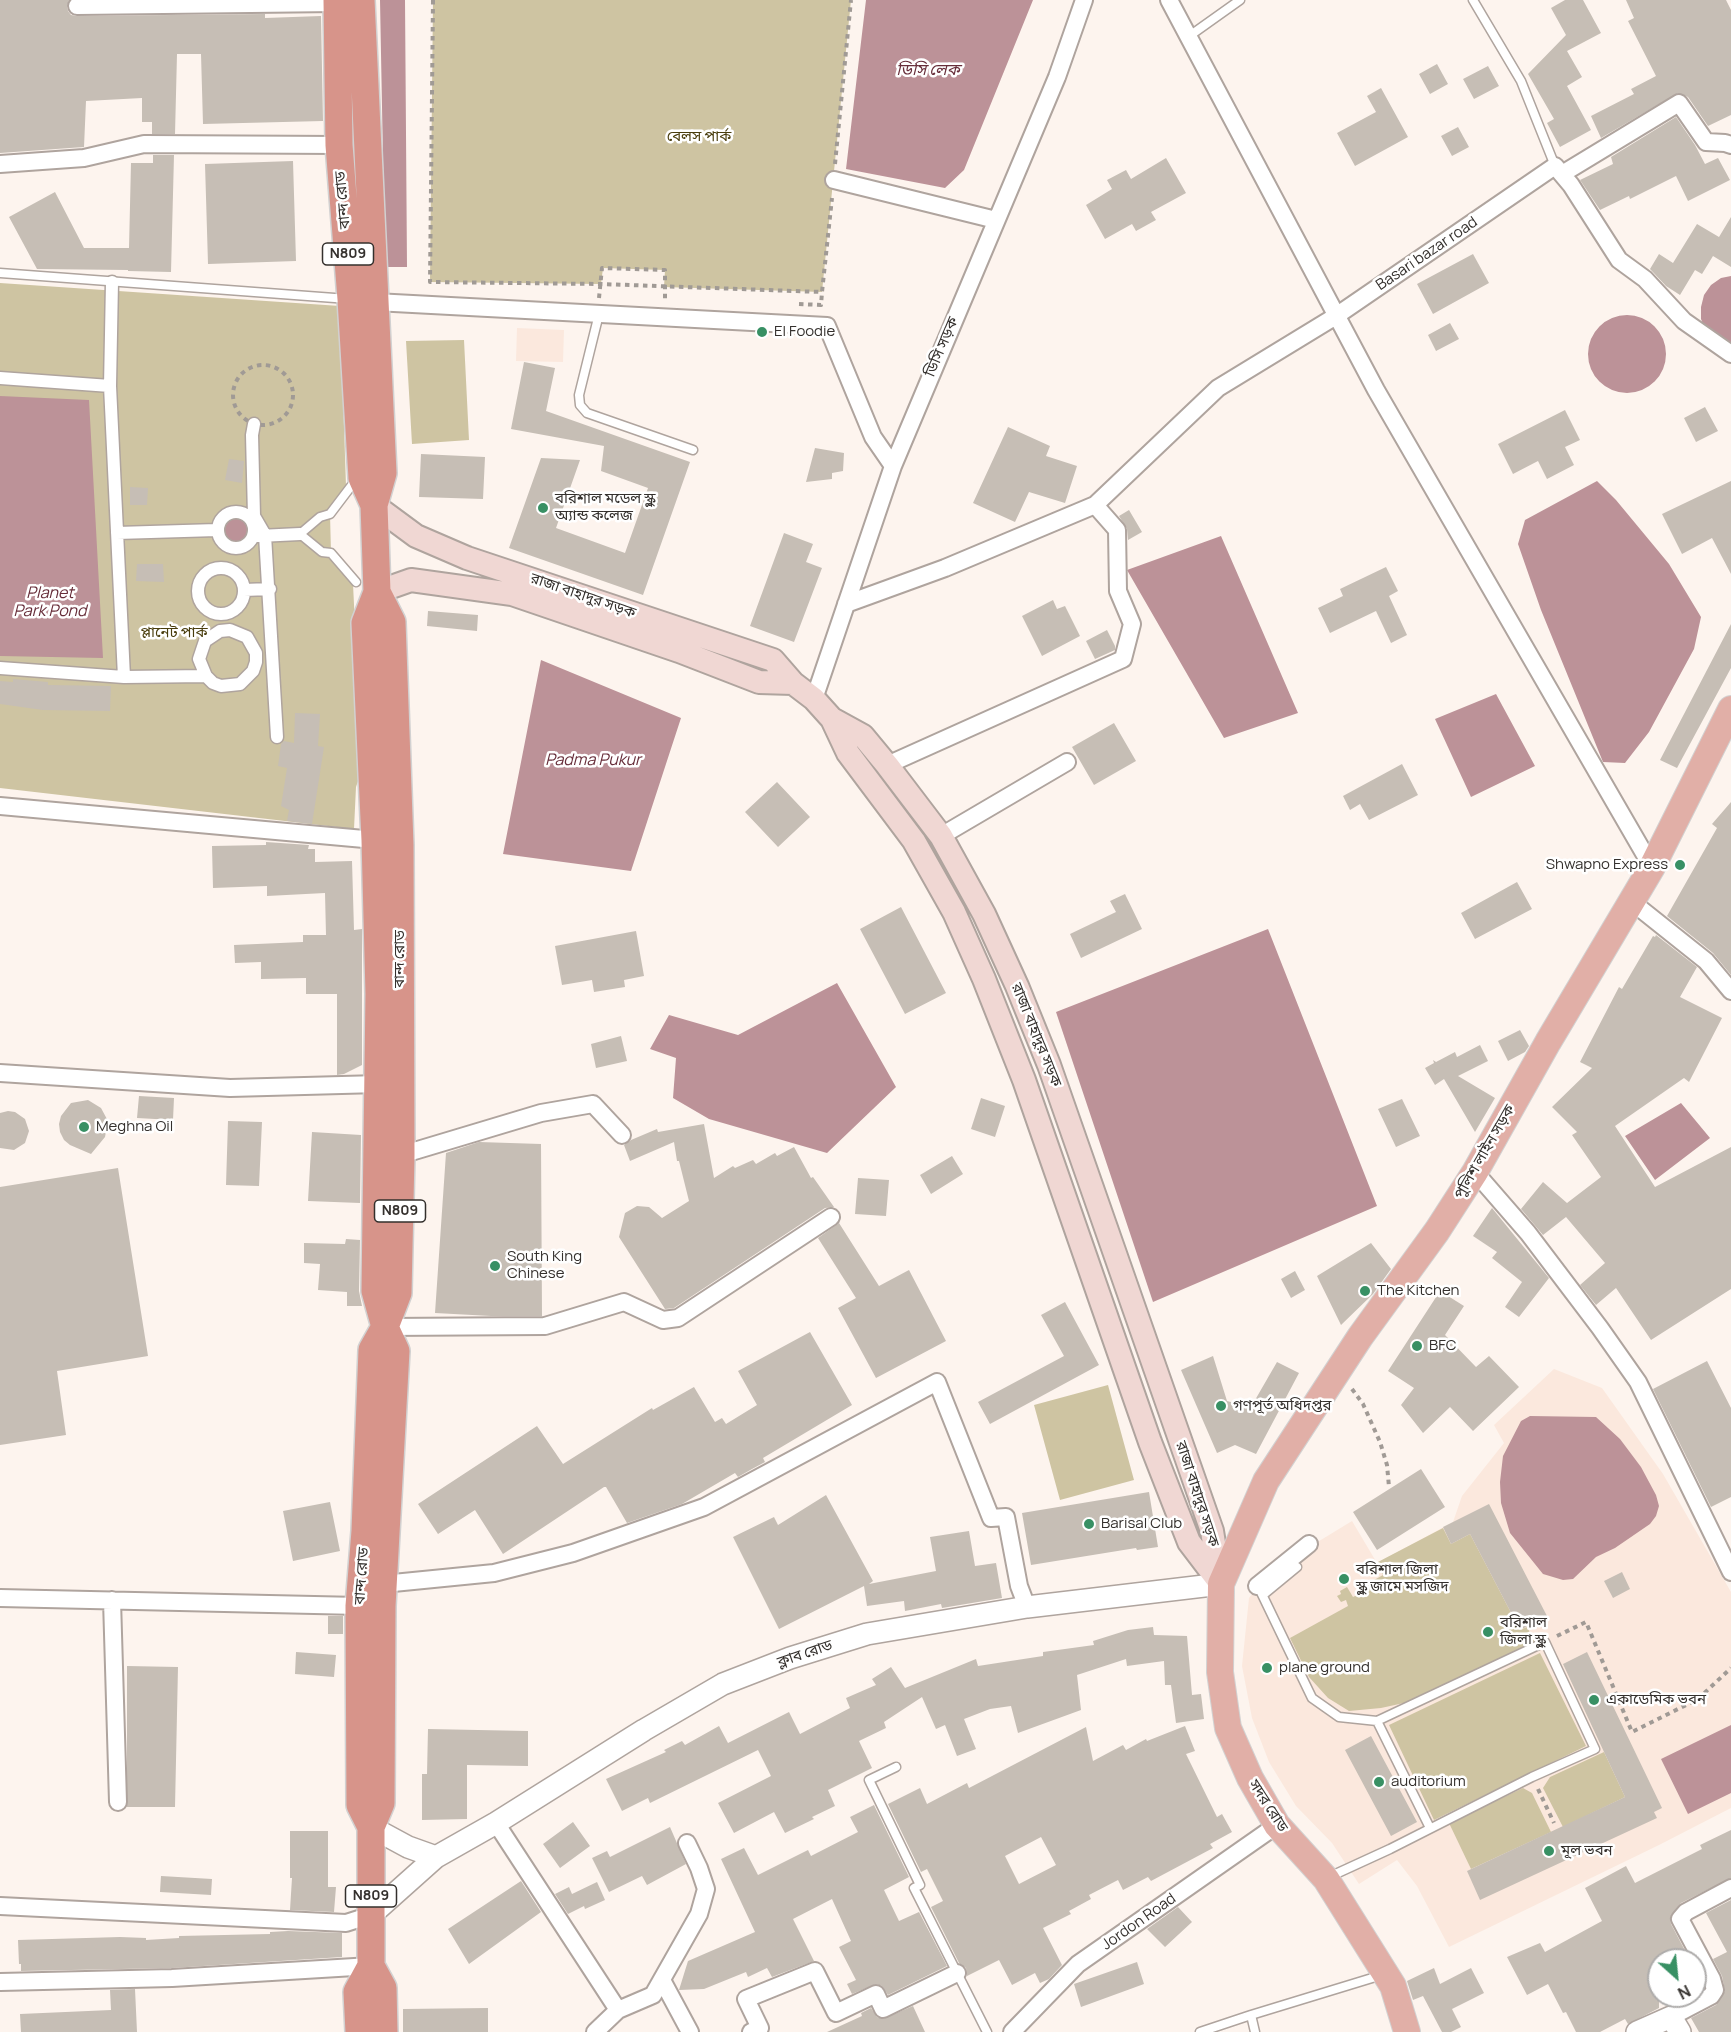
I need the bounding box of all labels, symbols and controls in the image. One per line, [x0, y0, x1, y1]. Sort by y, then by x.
water label: ডিসি লেক [896, 61, 960, 81]
park label: বেলস পার্ক [667, 128, 731, 146]
street label: বান্দ রোড [332, 170, 354, 230]
street label: Basari bazar road [1373, 213, 1481, 295]
road number: N809 [322, 243, 374, 265]
street label: ডিসি সড়ক [921, 314, 963, 380]
place label: El Foodie [774, 323, 835, 341]
marker: El Foodie [755, 325, 769, 339]
place label: বরিশাল মডেল স্কুল অ্যান্ড কলেজ [555, 490, 655, 525]
marker: বরিশাল মডেল স্কুল অ্যান্ড কলেজ [536, 501, 550, 515]
street label: রাজা বাহাদুর সড়ক [528, 570, 638, 622]
water label: Planet Park Pond [13, 584, 87, 622]
park label: প্লানেট পার্ক [141, 624, 207, 642]
water label: Padma Pukur [545, 751, 641, 771]
place label: Shwapno Express [1546, 856, 1668, 874]
marker: Shwapno Express [1673, 858, 1687, 872]
street label: বান্দ রোড [391, 930, 409, 988]
street label: রাজা বাহাদুর সড়ক [1007, 981, 1065, 1089]
street label: পুলিশ লাইন সড়ক [1451, 1102, 1519, 1202]
place label: Meghna Oil [96, 1118, 173, 1136]
marker: Meghna Oil [77, 1120, 91, 1134]
road number: N809 [374, 1200, 426, 1222]
place label: South King Chinese [507, 1248, 582, 1283]
marker: South King Chinese [488, 1259, 502, 1273]
place label: The Kitchen [1377, 1282, 1459, 1300]
marker: The Kitchen [1358, 1284, 1372, 1298]
place label: BFC [1429, 1337, 1456, 1355]
marker: BFC [1410, 1339, 1424, 1353]
place label: গণপূর্ত অধিদপ্তর [1233, 1397, 1331, 1415]
marker: গণপূর্ত অধিদপ্তর [1214, 1399, 1228, 1413]
street label: রাজা বাহাদুর সড়ক [1171, 1439, 1223, 1549]
place label: Barisal Club [1101, 1515, 1182, 1533]
marker: Barisal Club [1082, 1517, 1096, 1531]
street label: বান্দ রোড [351, 1547, 373, 1605]
place label: বরিশাল জিলা স্কুল জামে মসজিদ [1356, 1561, 1448, 1596]
marker: বরিশাল জিলা স্কুল জামে মসজিদ [1337, 1572, 1351, 1586]
place label: বরিশাল জিলা স্কুল [1500, 1614, 1547, 1649]
marker: বরিশাল জিলা স্কুল [1481, 1625, 1495, 1639]
street label: ক্লাব রোড [775, 1636, 835, 1672]
place label: plane ground [1279, 1659, 1370, 1677]
marker: plane ground [1260, 1661, 1274, 1675]
place label: একাডেমিক ভবন [1606, 1691, 1706, 1709]
marker: একাডেমিক ভবন [1587, 1693, 1601, 1707]
place label: auditorium [1391, 1773, 1466, 1791]
marker: auditorium [1372, 1775, 1386, 1789]
street label: সদর রোড [1244, 1777, 1292, 1835]
place label: মূল ভবন [1561, 1842, 1613, 1860]
marker: মূল ভবন [1542, 1844, 1556, 1858]
road number: N809 [346, 1885, 397, 1907]
street label: Jordon Road [1098, 1890, 1180, 1954]
north arrow [1647, 1948, 1707, 2008]
text: N [1674, 1980, 1694, 2005]

